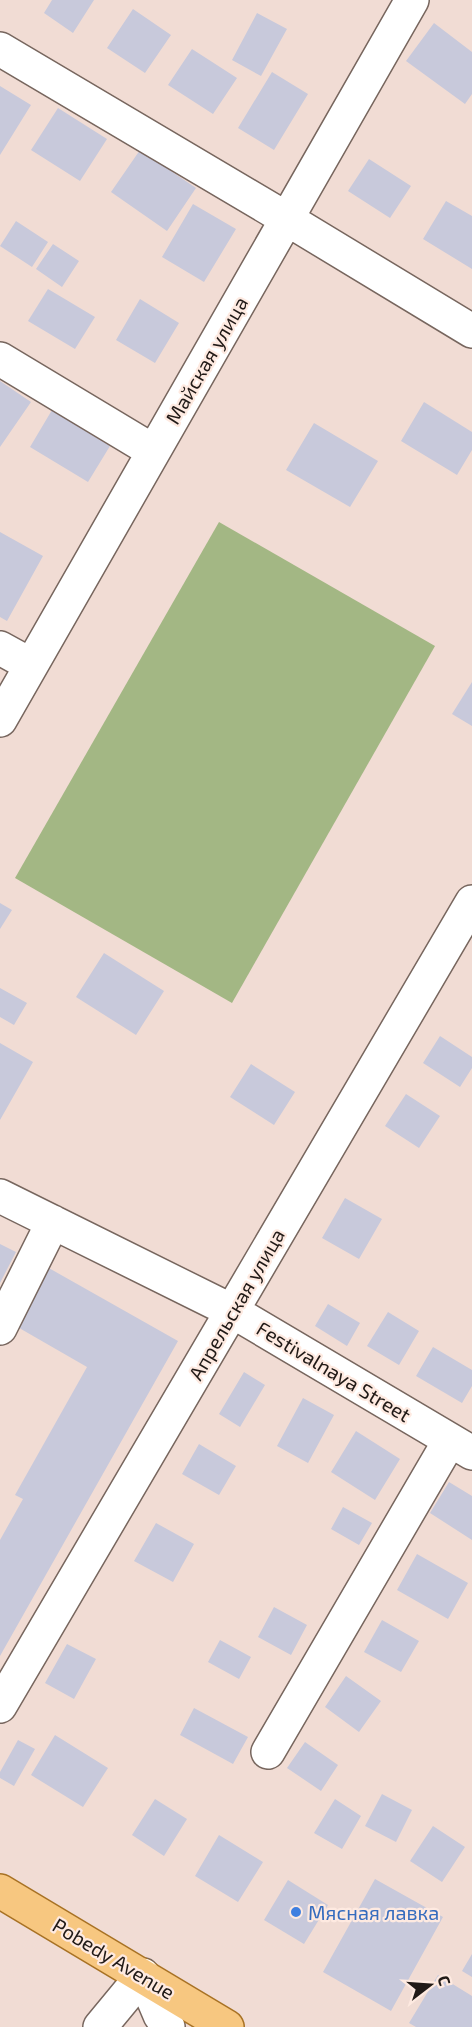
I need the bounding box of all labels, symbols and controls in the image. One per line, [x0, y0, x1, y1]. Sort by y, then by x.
street label: Майская улица [160, 292, 253, 428]
street label: Апрельская улица [183, 1224, 290, 1384]
street label: Festivalnaya Street [253, 1316, 416, 1427]
place label: Мясная лавка [308, 1900, 439, 1924]
marker: Мясная лавка [289, 1905, 303, 1919]
street label: Pobedy Avenue [49, 1912, 179, 2004]
north arrow [400, 1955, 460, 2015]
text: С [434, 1973, 455, 1988]

